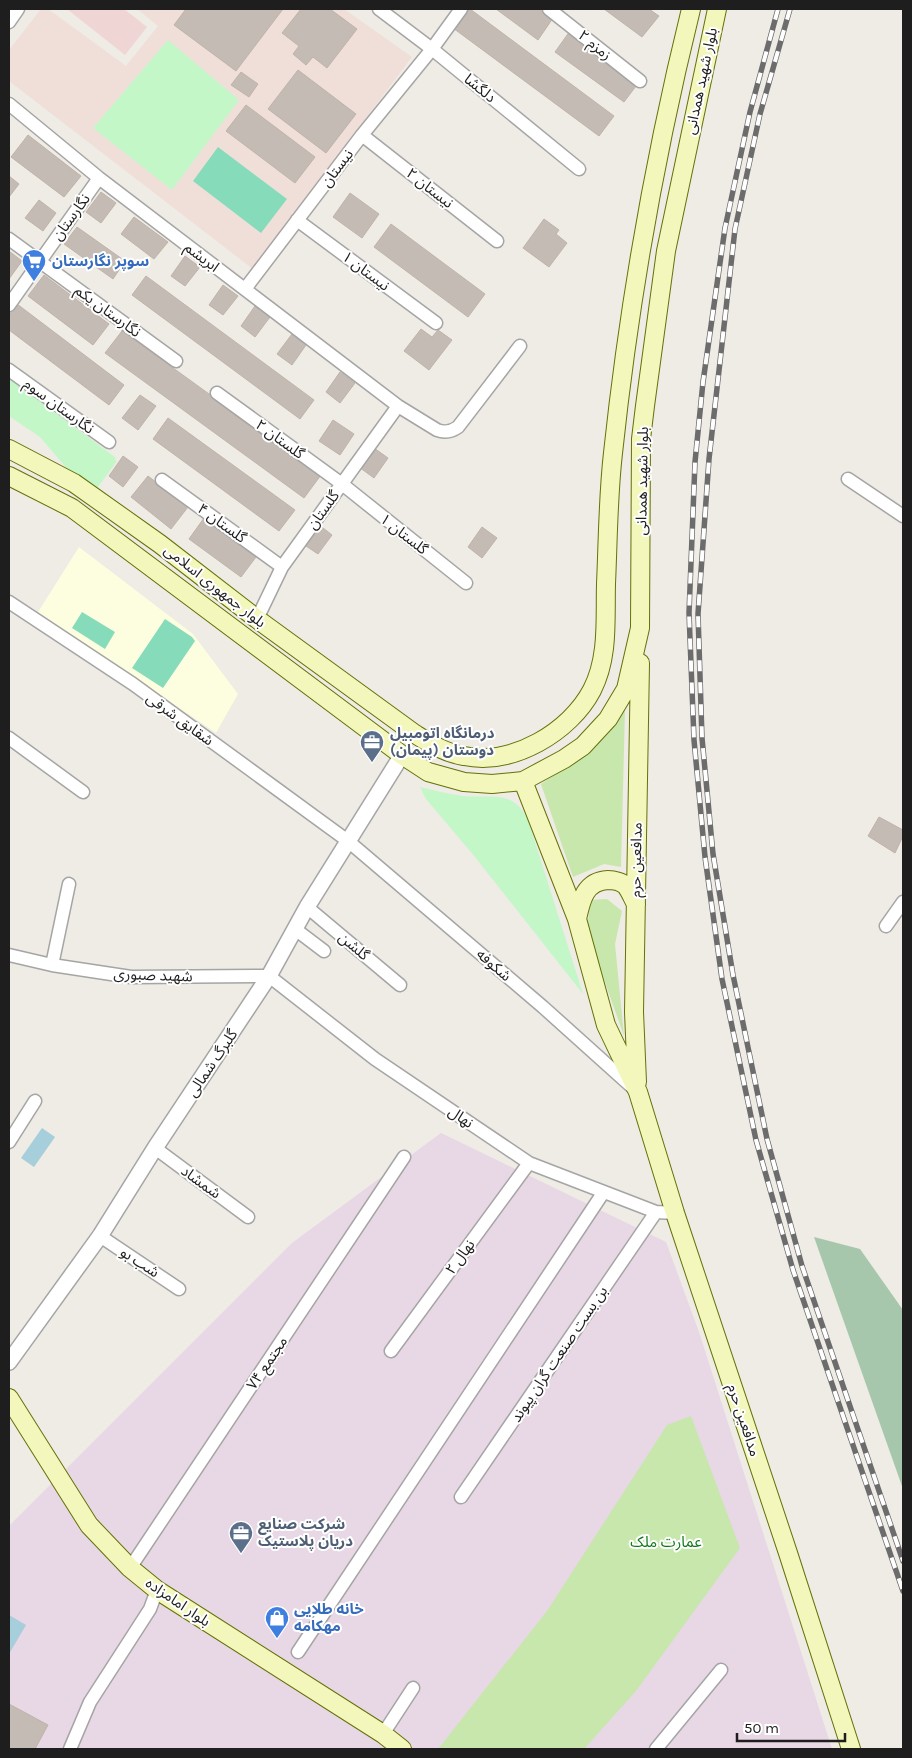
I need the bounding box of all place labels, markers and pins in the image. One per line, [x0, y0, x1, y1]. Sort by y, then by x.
supermarket icon: سوپر نگارستان [21, 248, 47, 282]
place label: سوپر نگارستان [52, 252, 149, 271]
place label: درمانگاه اتومبیل دوستان (پیمان) [390, 724, 495, 760]
office icon: درمانگاه اتومبیل دوستان (پیمان) [359, 729, 385, 763]
place label: شرکت صنایع دریان پلاستیک [258, 1515, 353, 1551]
office icon: شرکت صنایع دریان پلاستیک [228, 1520, 254, 1554]
place label: خانه طلایی مهکامه [294, 1600, 364, 1635]
shop icon: خانه طلایی مهکامه [264, 1605, 290, 1639]

